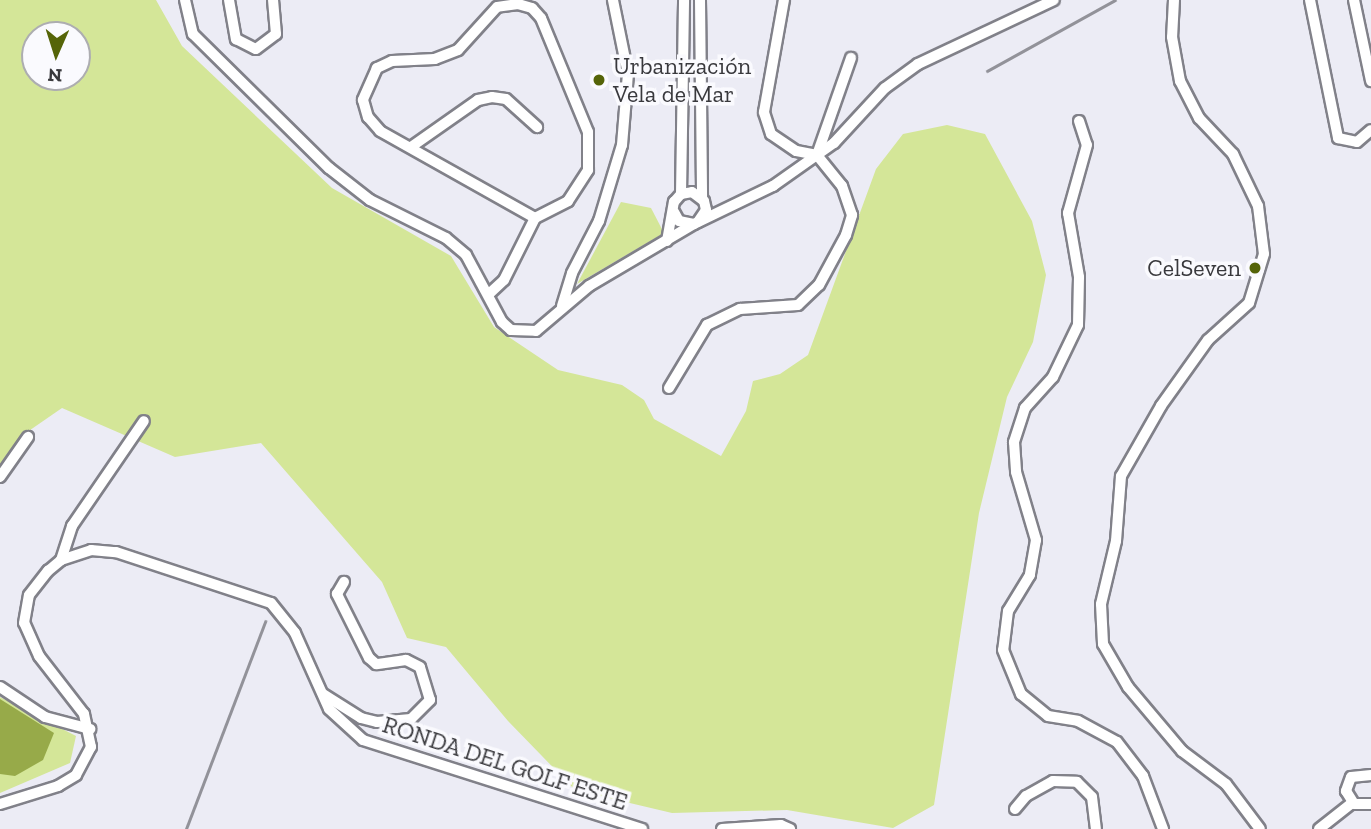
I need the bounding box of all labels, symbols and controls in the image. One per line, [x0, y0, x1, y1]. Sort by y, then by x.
north arrow [21, 21, 91, 91]
place label: Urbanización Vela de Mar [613, 52, 751, 108]
text: N [47, 64, 63, 87]
marker: Urbanización Vela de Mar [591, 72, 607, 88]
place label: CelSeven [1147, 254, 1241, 282]
marker: CelSeven [1247, 260, 1263, 276]
street label: RONDA DEL GOLF ESTE [378, 710, 632, 816]

